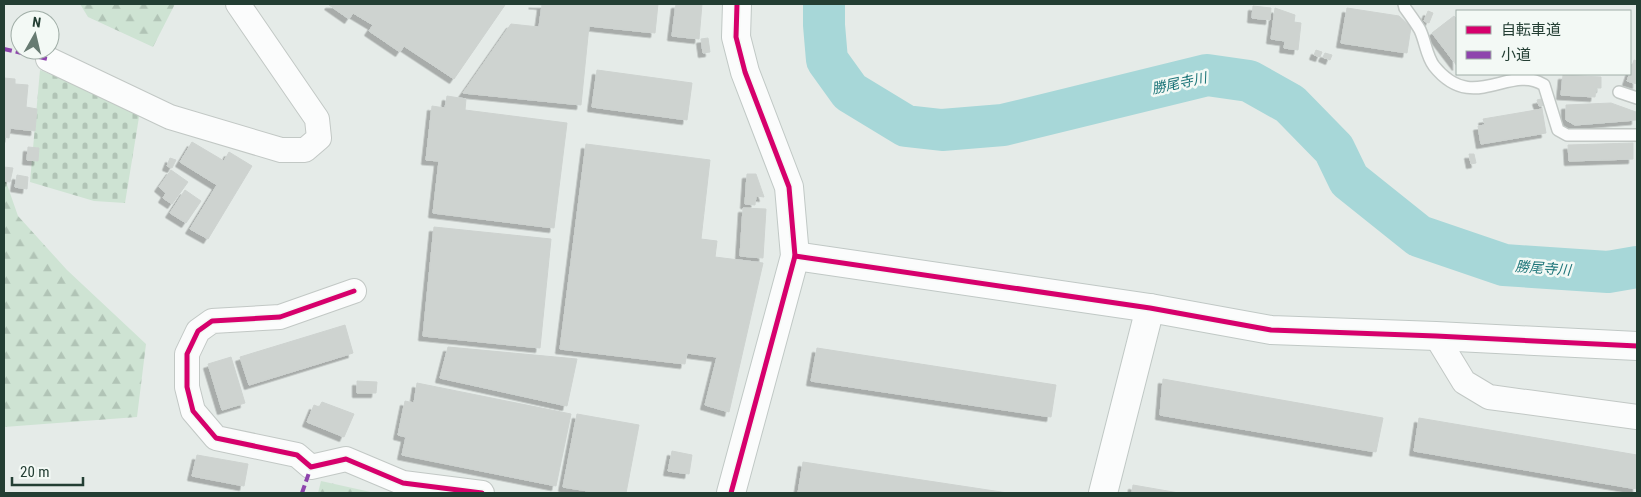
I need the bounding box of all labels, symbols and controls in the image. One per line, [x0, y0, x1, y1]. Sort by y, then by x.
north arrow [10, 10, 60, 60]
legend [1456, 10, 1631, 75]
text: N [31, 14, 42, 31]
text: 自転車道 [1501, 21, 1561, 39]
text: 小道 [1501, 46, 1531, 64]
water label: 勝尾寺川 [1150, 69, 1210, 97]
water label: 勝尾寺川 [1515, 258, 1573, 278]
scale bar [12, 454, 84, 486]
text: 20 m [20, 463, 50, 481]

